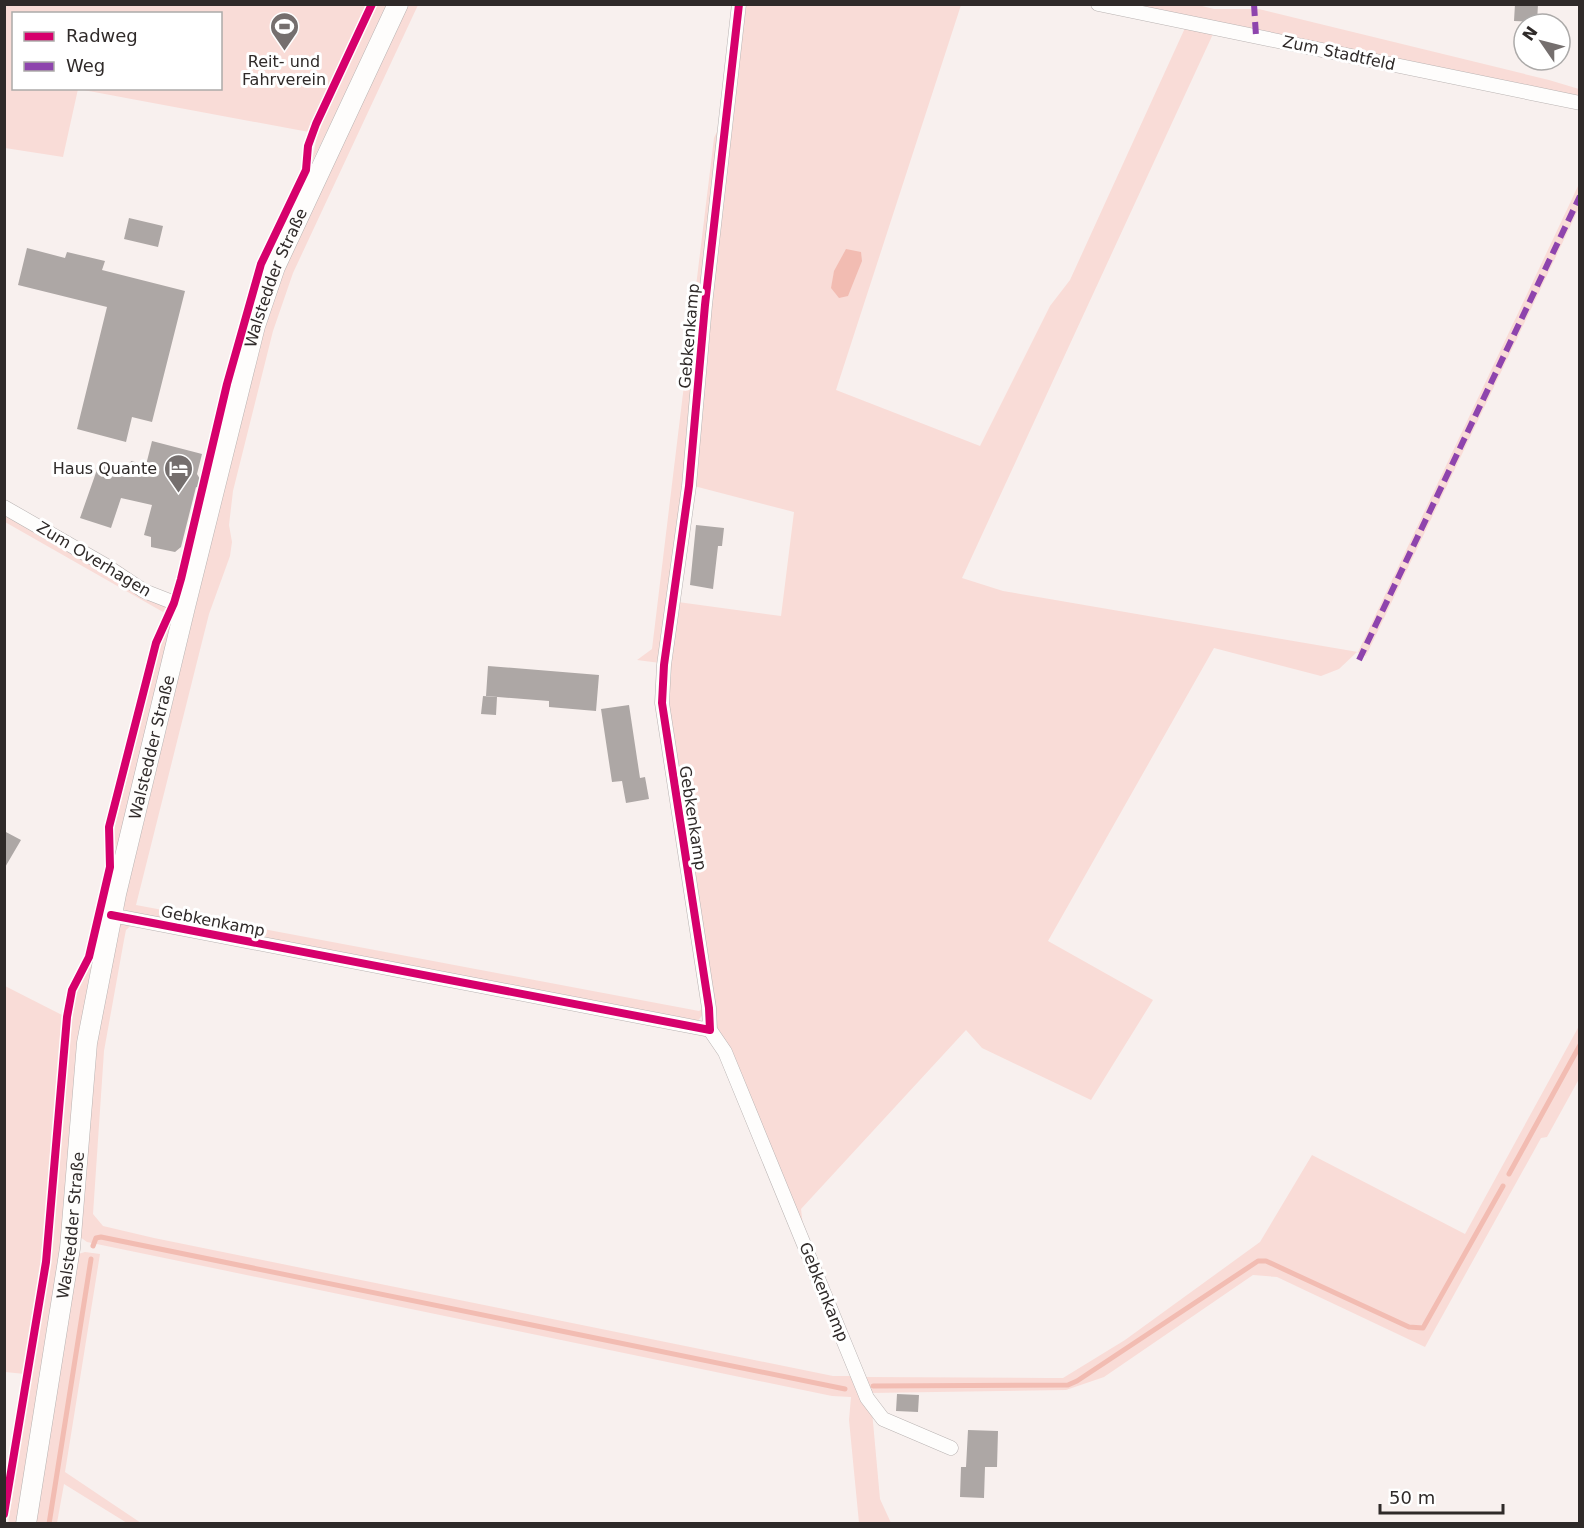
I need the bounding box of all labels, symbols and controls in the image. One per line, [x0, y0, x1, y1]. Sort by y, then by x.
sports icon: Reit- und Fahrverein [268, 10, 300, 52]
legend [12, 12, 222, 90]
north arrow [1512, 12, 1572, 72]
text: N [1519, 23, 1542, 45]
text: Radweg [66, 25, 138, 46]
street label: Zum Stadtfeld [1281, 32, 1397, 74]
place label: Reit- und Fahrverein [242, 52, 326, 89]
text: Weg [66, 55, 105, 76]
street label: Walstedder Straße [241, 205, 311, 349]
street label: Gebkenkamp [675, 283, 703, 389]
hotel icon: Haus Quante [162, 452, 194, 494]
place label: Haus Quante [53, 459, 157, 478]
street label: Zum Overhagen [33, 517, 155, 601]
street label: Walstedder Straße [125, 673, 178, 821]
street label: Gebkenkamp [675, 764, 711, 872]
street label: Gebkenkamp [159, 902, 267, 940]
street label: Walstedder Straße [53, 1151, 87, 1300]
street label: Gebkenkamp [795, 1239, 853, 1345]
scale bar [1380, 1477, 1503, 1515]
text: 50 m [1389, 1487, 1435, 1508]

